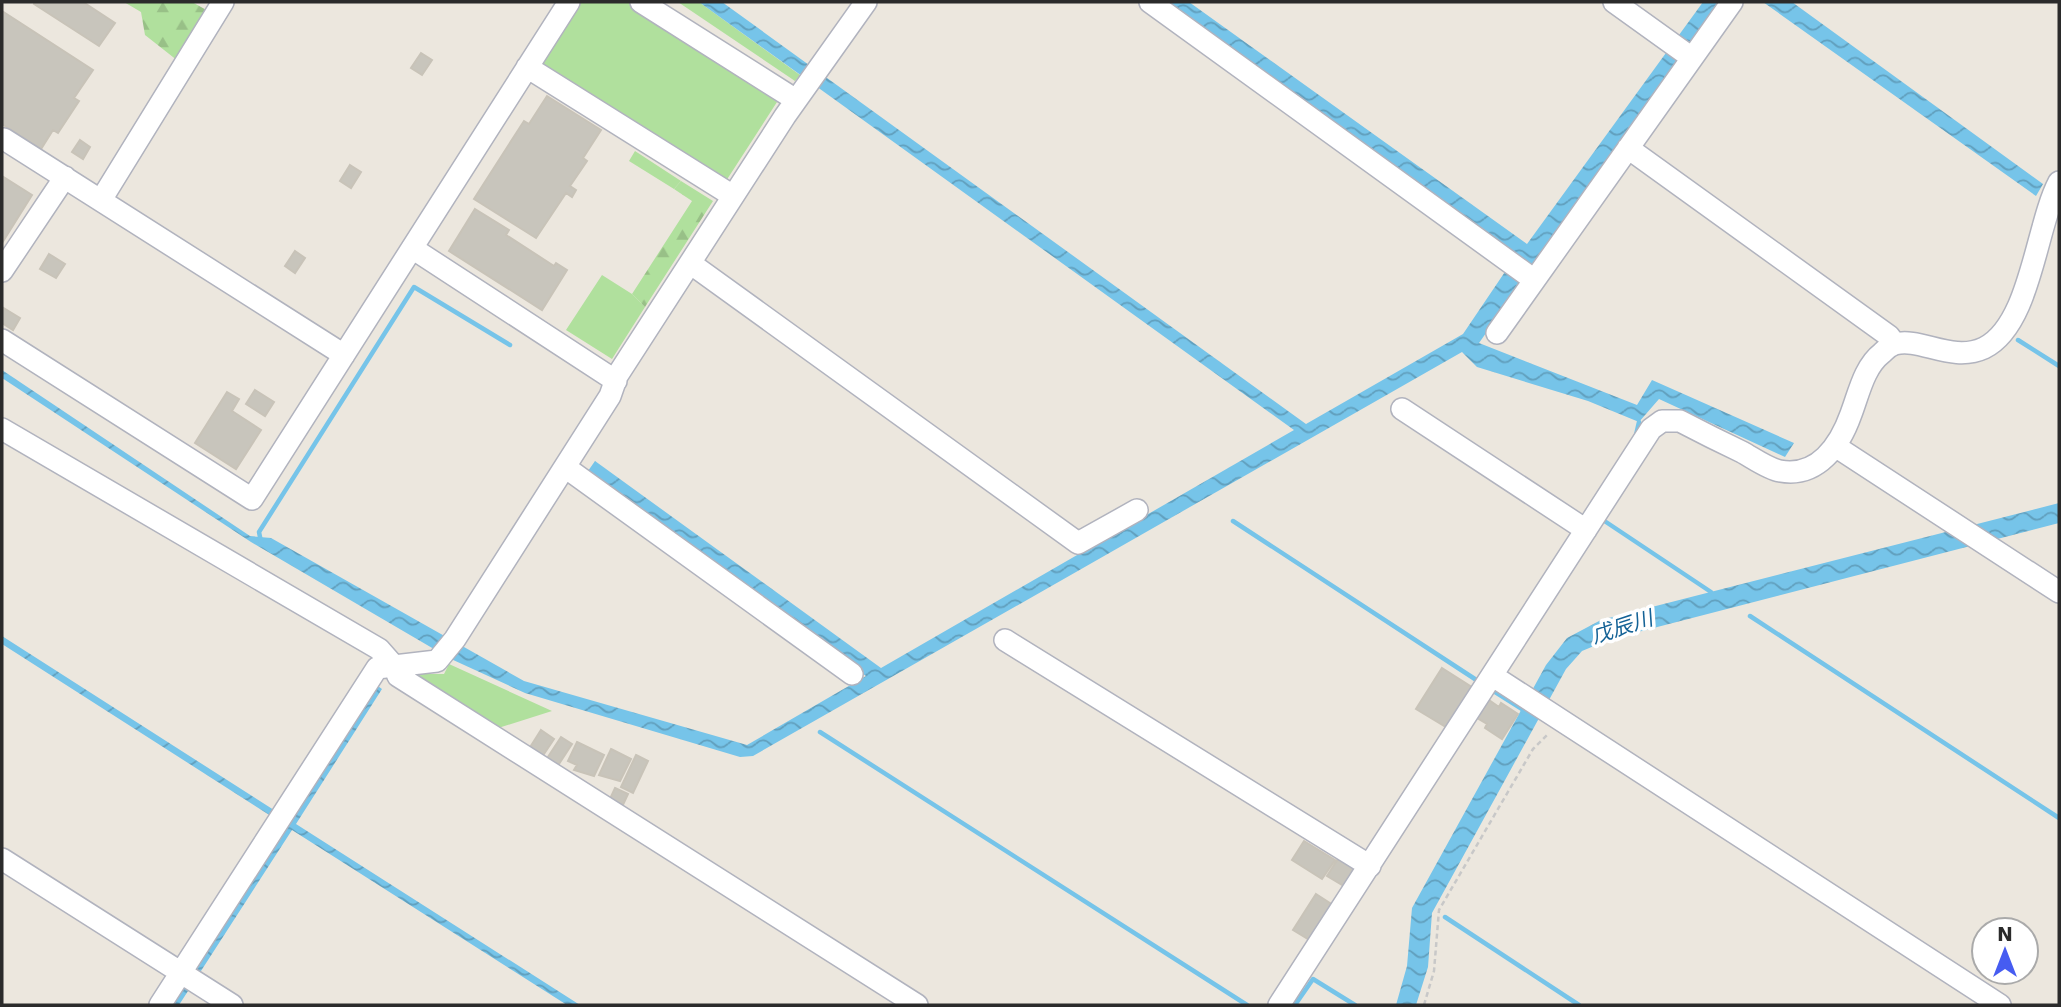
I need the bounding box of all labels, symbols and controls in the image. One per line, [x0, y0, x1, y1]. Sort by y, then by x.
water label: 戊辰川 [1588, 605, 1658, 648]
north arrow [1970, 916, 2040, 986]
text: N [1997, 923, 2013, 945]

